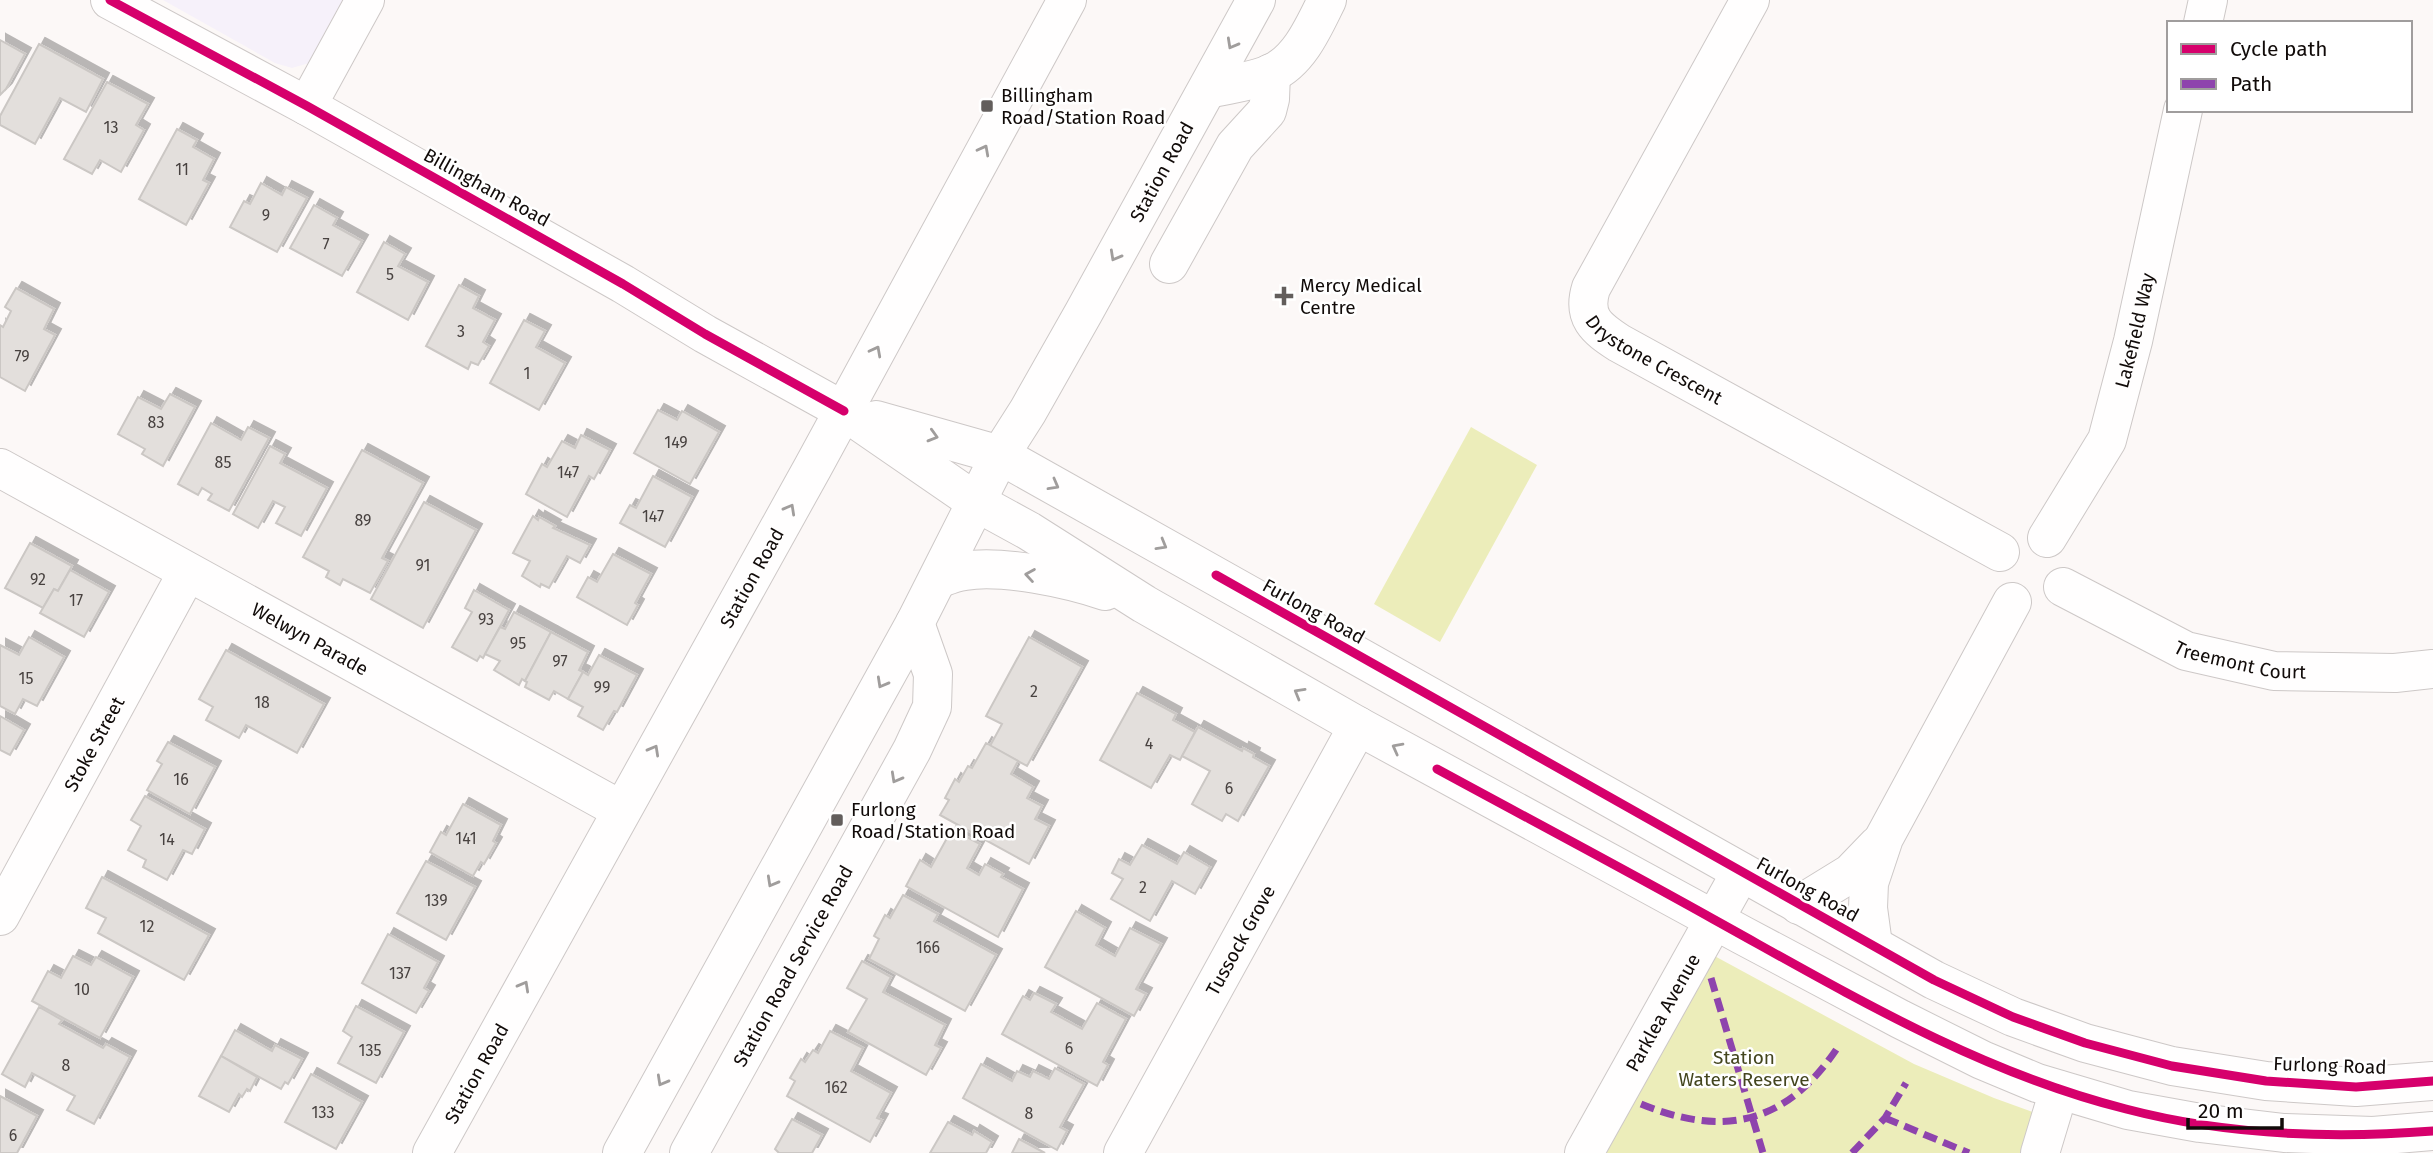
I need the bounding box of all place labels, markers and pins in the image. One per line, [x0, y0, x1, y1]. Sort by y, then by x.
place label: Billingham Road/Station Road [1001, 84, 1165, 129]
marker: Billingham Road/Station Road [979, 98, 995, 114]
place label: Mercy Medical Centre [1300, 274, 1422, 319]
marker: Mercy Medical Centre [1274, 286, 1294, 306]
place label: Furlong Road/Station Road [851, 798, 1015, 843]
marker: Furlong Road/Station Road [829, 812, 845, 828]

